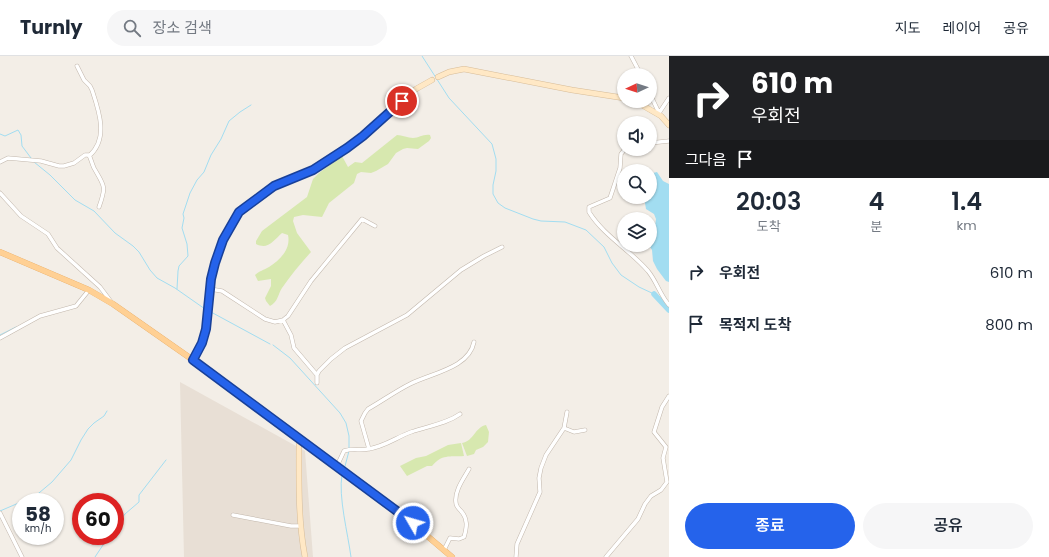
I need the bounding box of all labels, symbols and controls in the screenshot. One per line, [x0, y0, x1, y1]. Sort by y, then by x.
search box [107, 10, 387, 46]
text: Turnly [20, 14, 83, 41]
icon: search [121, 17, 143, 39]
text: 장소 검색 [153, 17, 212, 38]
text: 지도 [895, 18, 921, 38]
text: 레이어 [943, 18, 981, 38]
text: 공유 [1003, 18, 1029, 38]
text: 610 m [751, 64, 833, 103]
north arrow [617, 68, 657, 108]
map controls [617, 68, 657, 252]
icon: right [685, 72, 737, 124]
pin [385, 84, 419, 118]
icon: arrive [391, 90, 413, 112]
text: 우회전 [751, 103, 801, 128]
button: sound [617, 116, 657, 156]
icon: arrive [734, 148, 756, 170]
text: 그다음 [685, 149, 726, 170]
button: search [617, 164, 657, 204]
text: 20:03 [736, 185, 801, 218]
text: 4 [868, 185, 884, 218]
text: 1.4 [951, 185, 982, 218]
button: layers [617, 212, 657, 252]
text: km [957, 216, 977, 235]
text: 도착 [757, 217, 781, 236]
text: 분 [870, 217, 882, 236]
icon: right [685, 261, 707, 283]
text: 우회전 [719, 262, 760, 283]
text: 610 m [990, 262, 1033, 283]
icon: arrive [685, 313, 707, 335]
text: 목적지 도착 [719, 314, 791, 335]
text: 800 m [985, 314, 1033, 335]
speed limit sign: 60 [72, 493, 124, 545]
text: 58 [25, 500, 51, 528]
position arrow [392, 502, 434, 544]
button: 종료 [685, 503, 855, 549]
button: 공유 [863, 503, 1033, 549]
text: km/h [25, 521, 51, 536]

